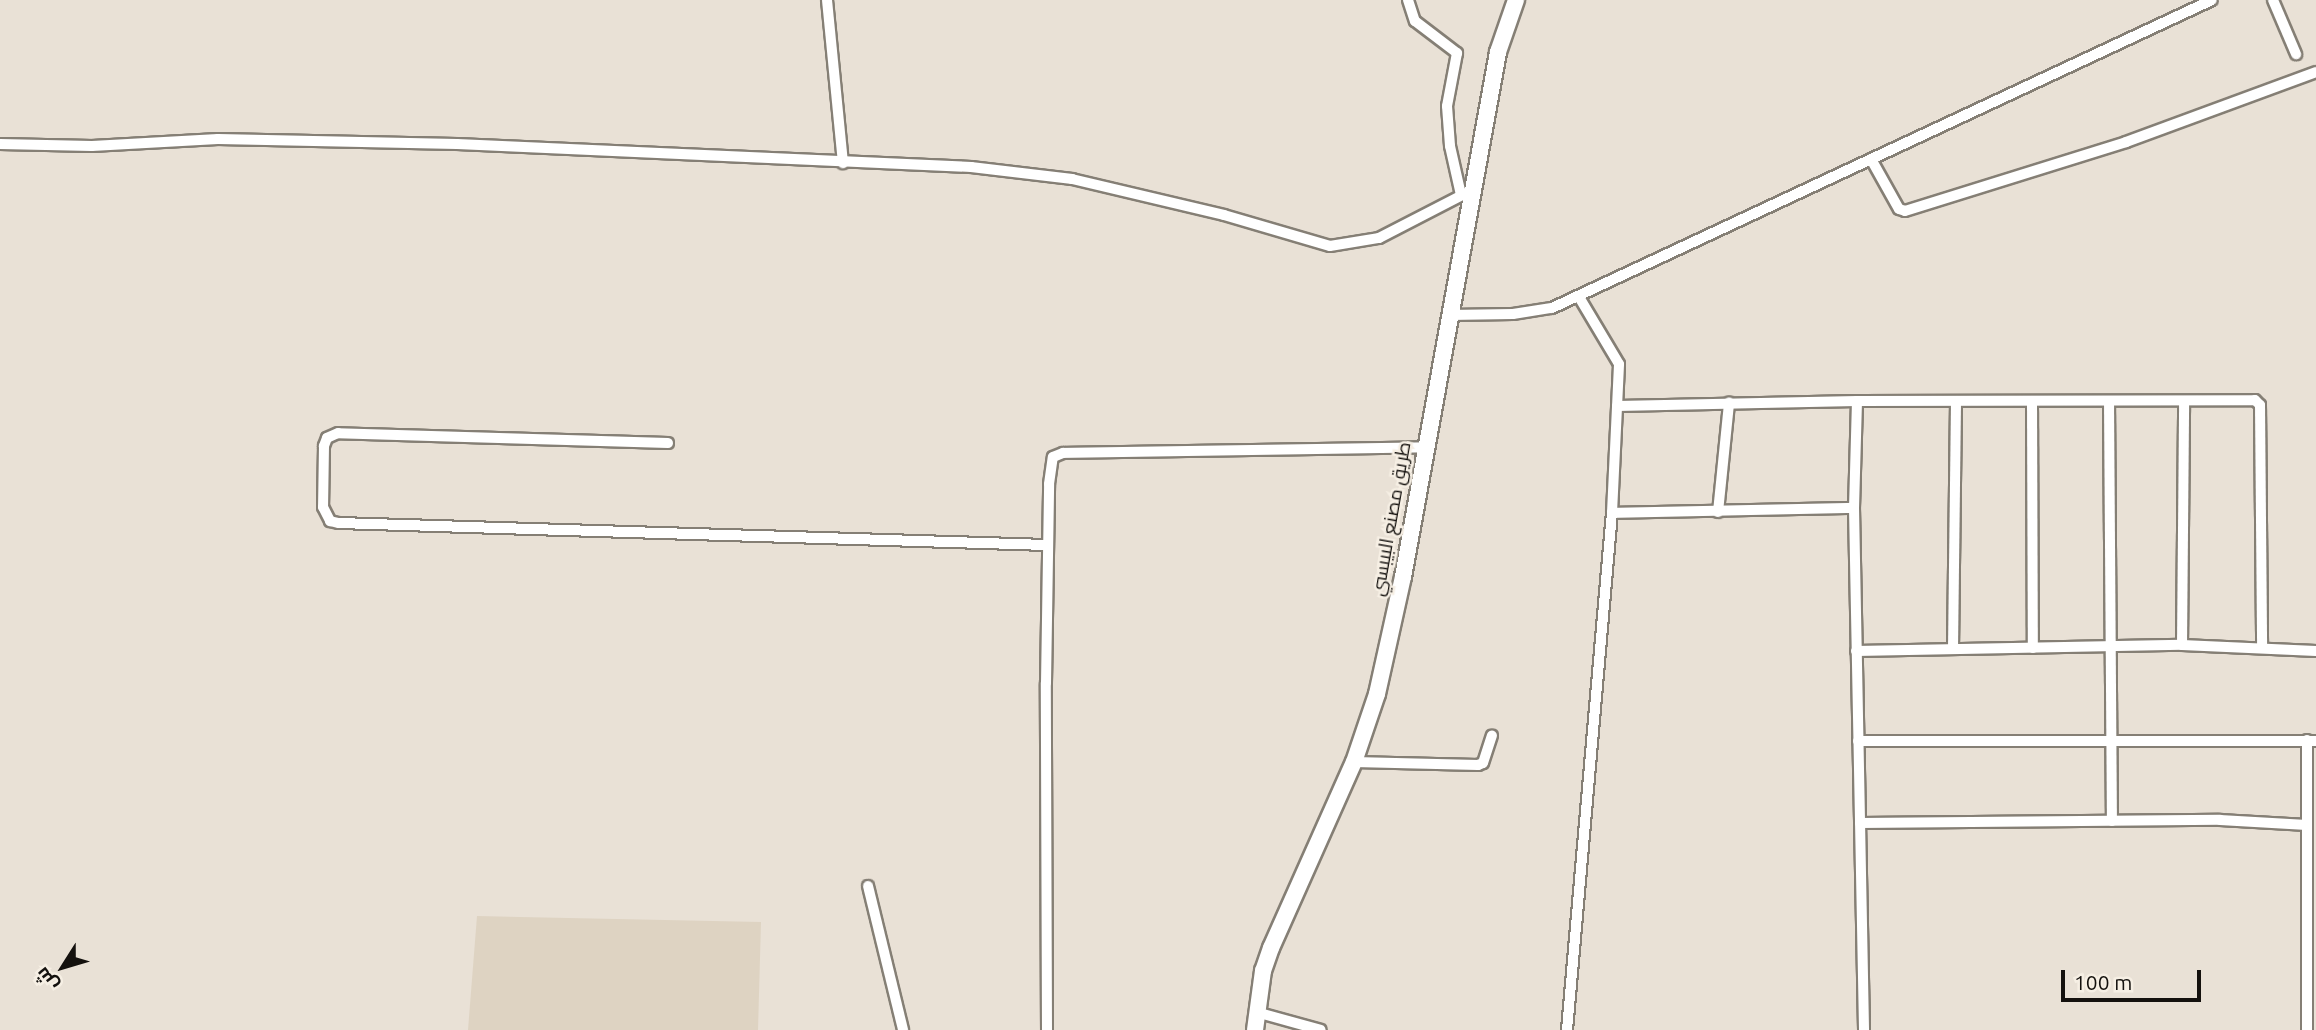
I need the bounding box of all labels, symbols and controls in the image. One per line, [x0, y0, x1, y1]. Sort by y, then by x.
street label: طريق مصنع البيبسي [1366, 440, 1416, 598]
north arrow [28, 932, 98, 1002]
scale bar [2064, 956, 2204, 1000]
text: ش [30, 963, 62, 996]
text: 100 m [2074, 970, 2132, 994]

